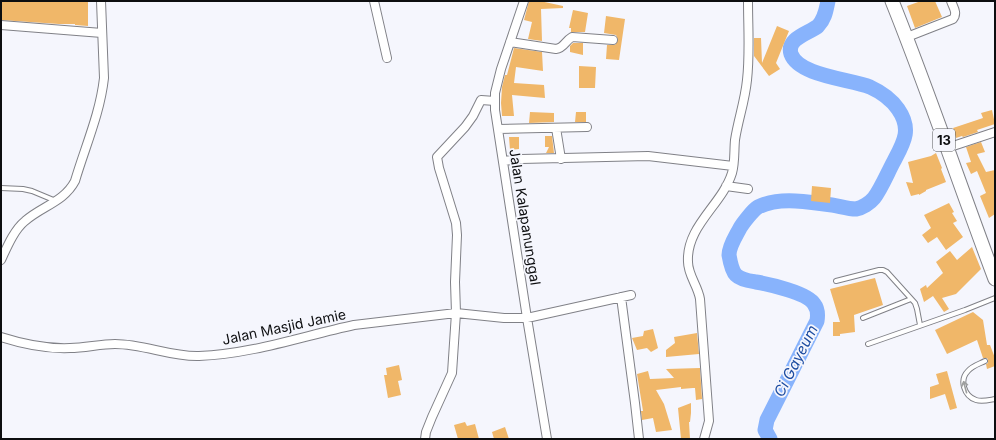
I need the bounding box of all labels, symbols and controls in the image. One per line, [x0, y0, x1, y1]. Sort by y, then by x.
road number: 13 [933, 129, 955, 151]
street label: Jalan Kalapanunggal [506, 148, 545, 286]
street label: Jalan Masjid Jamie [220, 305, 347, 348]
water label: Ci Gayeum [769, 322, 822, 400]
one-way arrow [961, 381, 969, 394]

